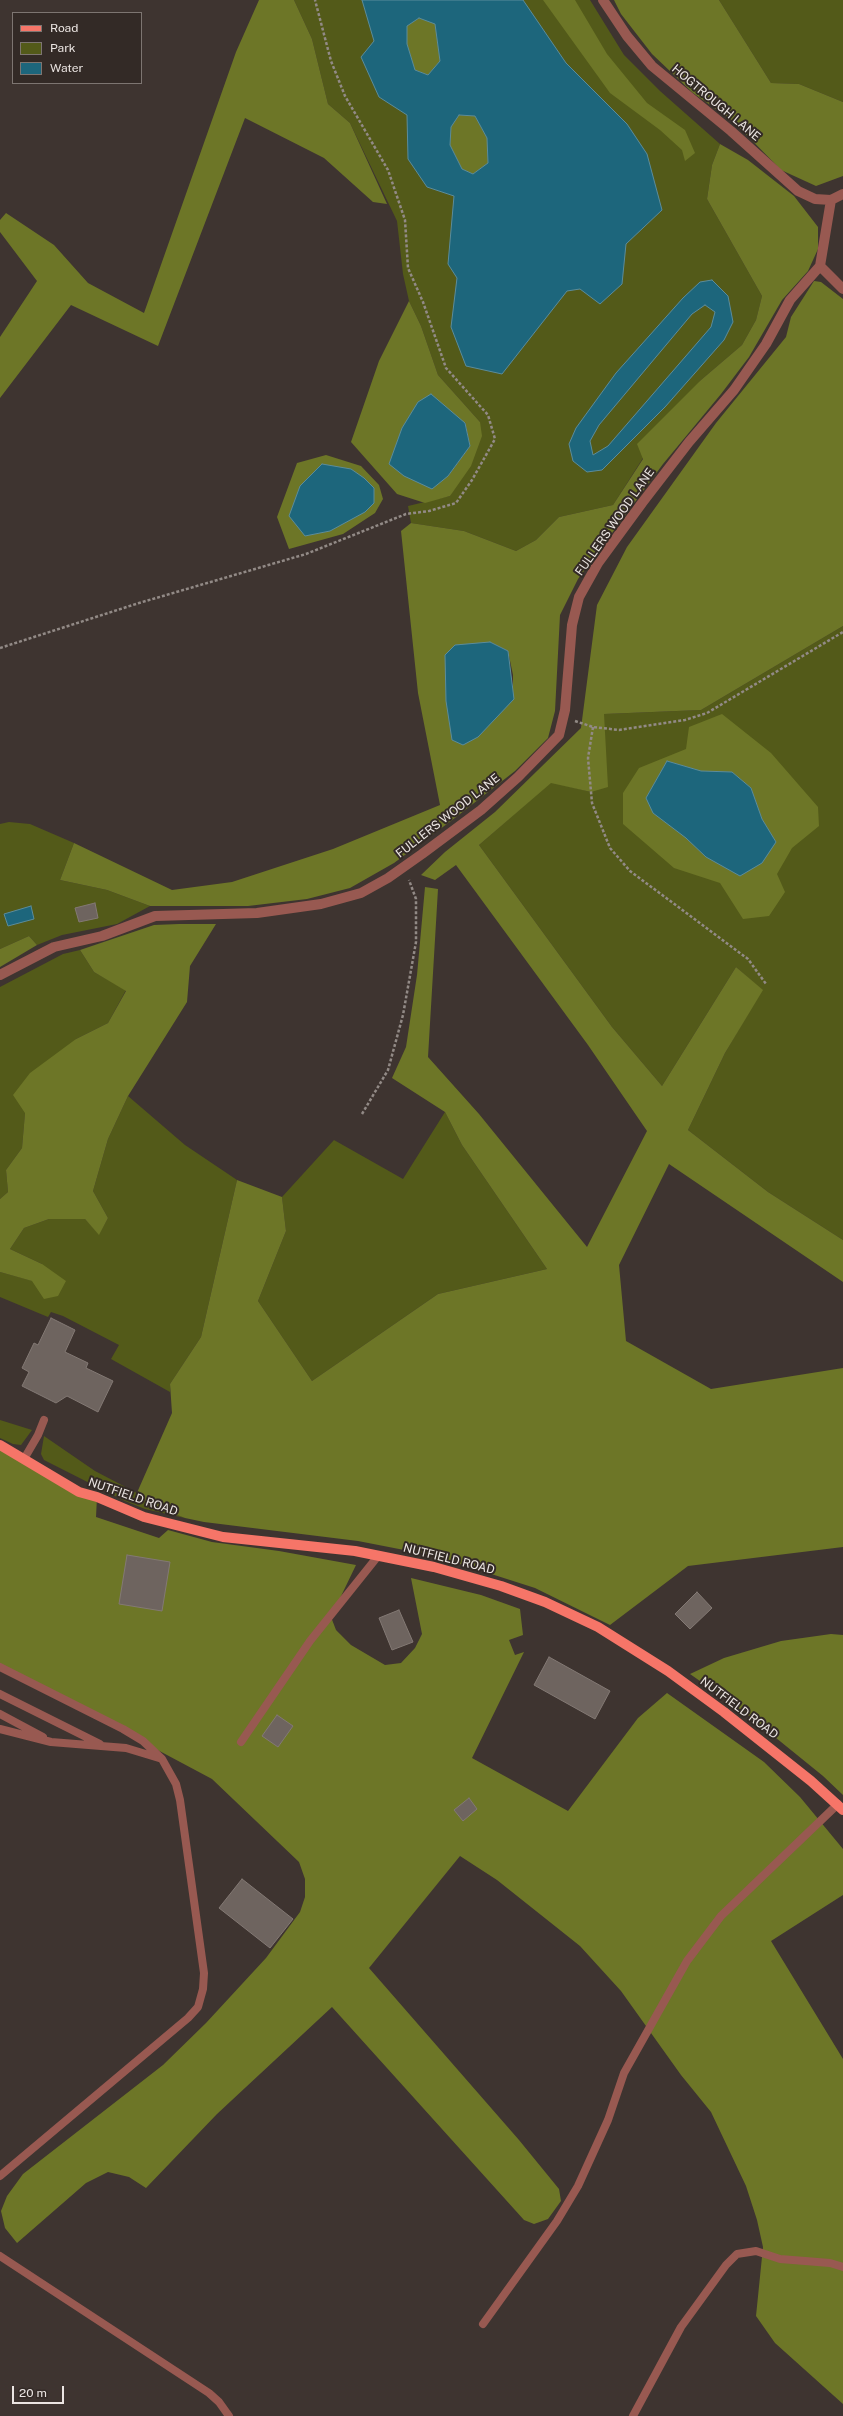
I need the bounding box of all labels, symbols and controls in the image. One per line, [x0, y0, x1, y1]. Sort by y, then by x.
legend [12, 12, 142, 84]
text: Road [50, 21, 78, 35]
text: Park [50, 41, 76, 55]
text: Water [50, 61, 83, 75]
street label: HOGTROUGH LANE [669, 62, 763, 144]
street label: FULLERS WOOD LANE [572, 465, 658, 579]
street label: FULLERS WOOD LANE [393, 771, 503, 861]
street label: NUTFIELD ROAD [86, 1475, 180, 1519]
street label: NUTFIELD ROAD [402, 1541, 496, 1577]
street label: NUTFIELD ROAD [697, 1674, 781, 1742]
scale bar [14, 2378, 66, 2404]
text: 20 m [19, 2386, 47, 2400]

